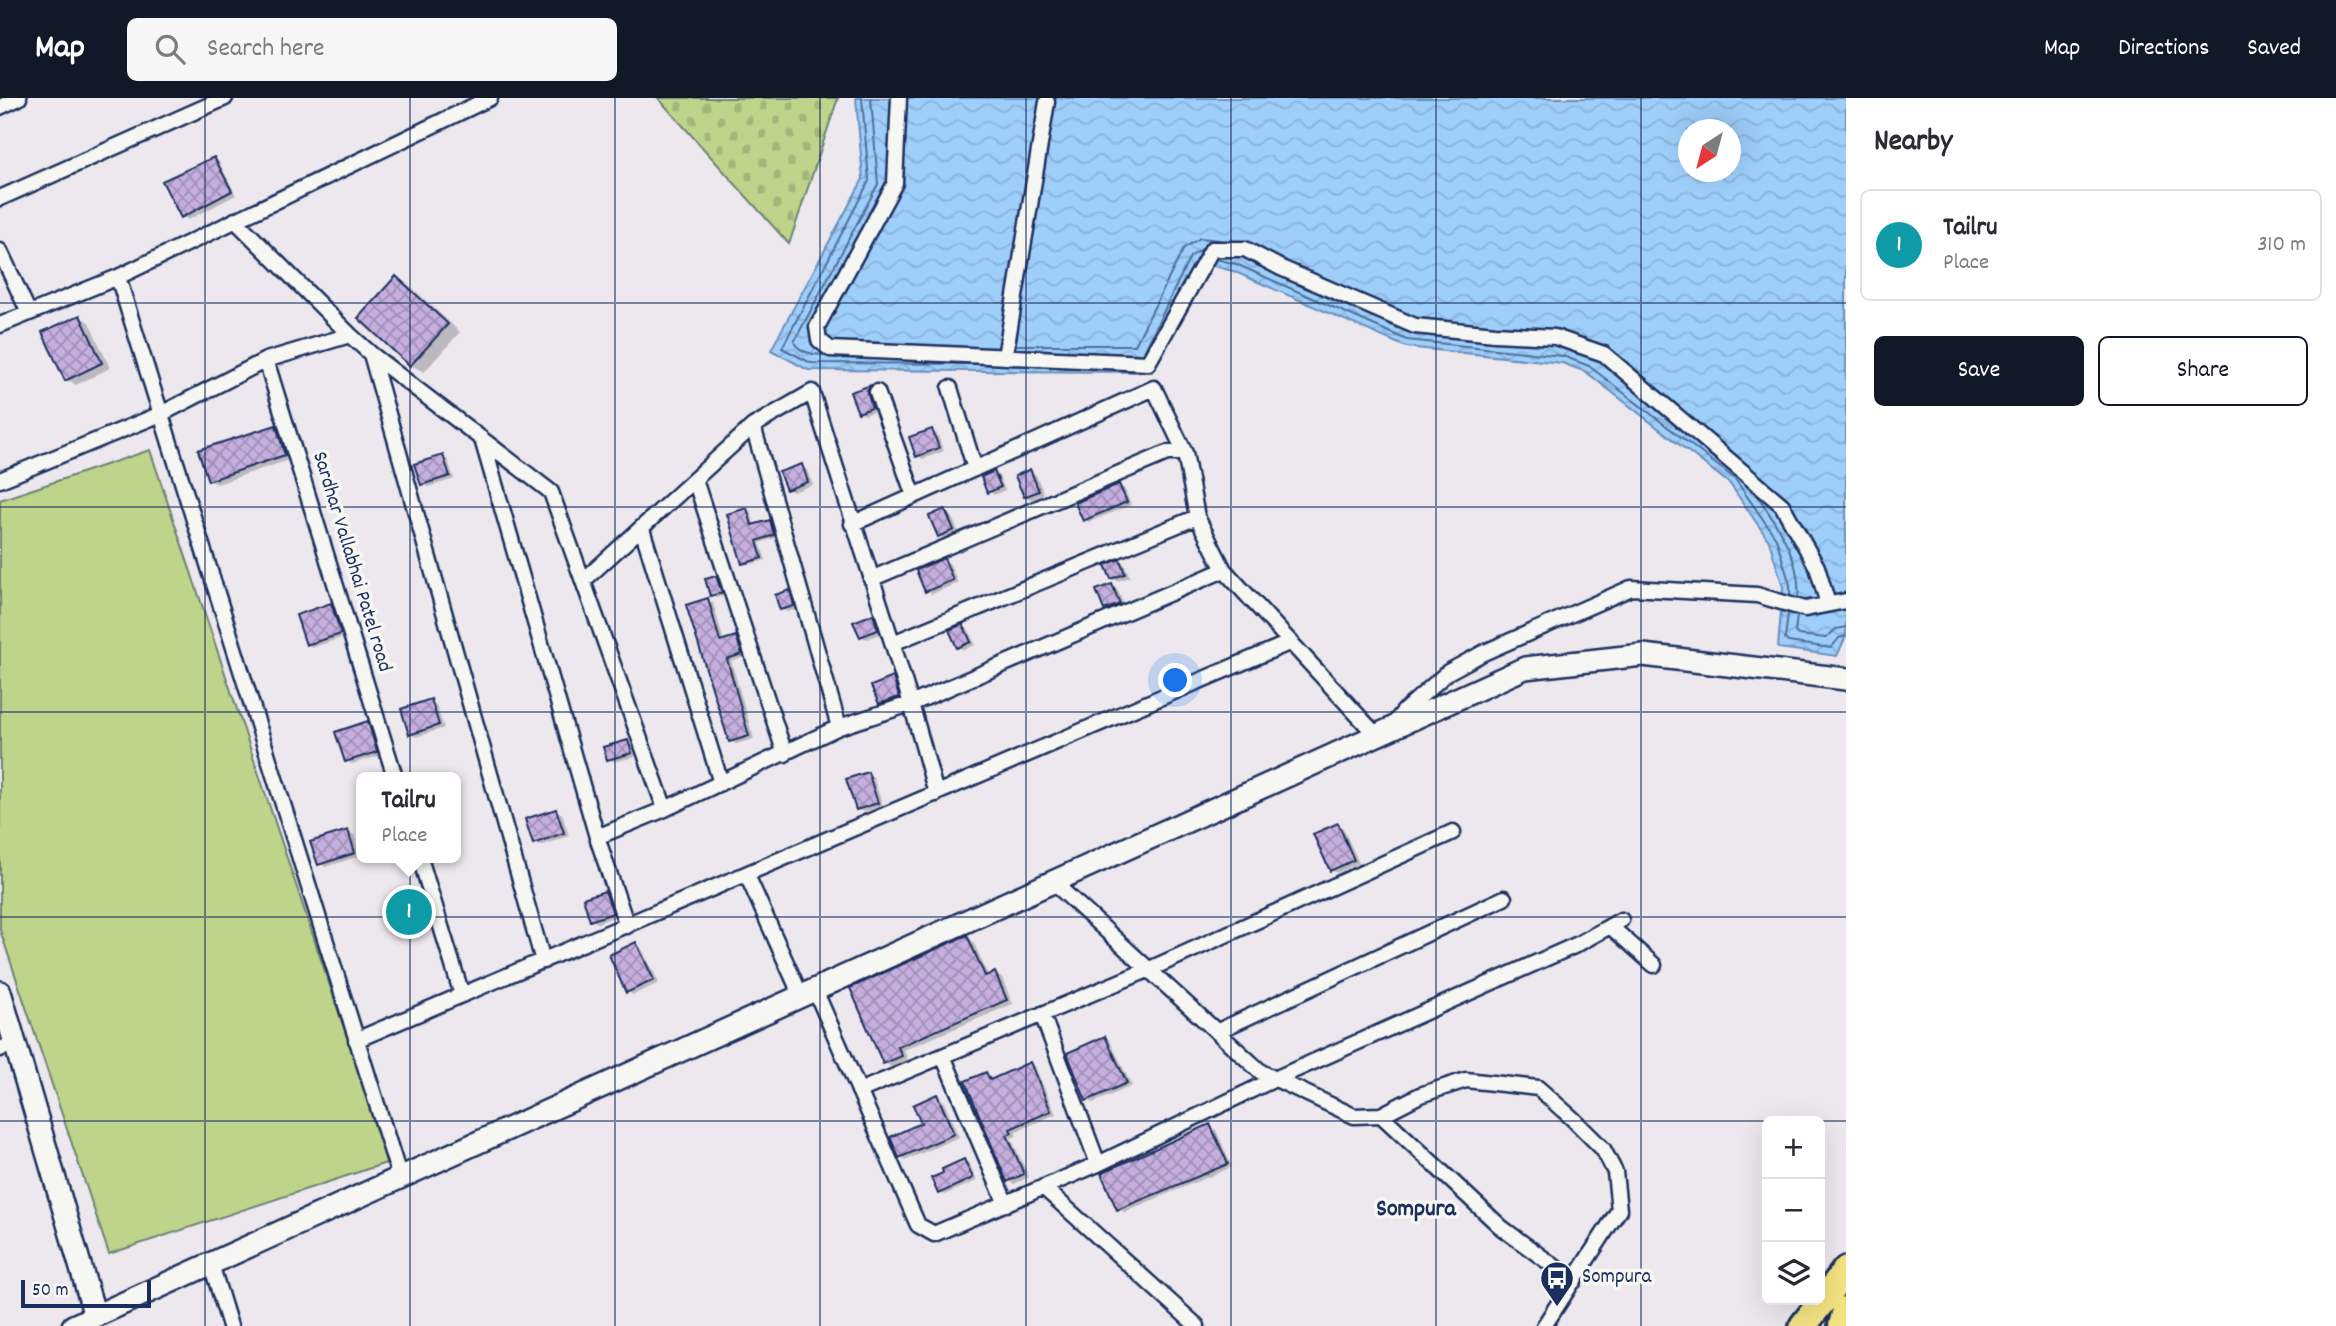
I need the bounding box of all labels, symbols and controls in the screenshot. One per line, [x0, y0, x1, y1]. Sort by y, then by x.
search box [127, 18, 617, 81]
text: Map [35, 26, 85, 73]
icon: search [151, 30, 189, 68]
text: Search here [207, 31, 325, 68]
text: Map [2044, 32, 2080, 66]
text: Directions [2118, 32, 2209, 66]
text: Saved [2247, 32, 2301, 66]
north arrow [1678, 119, 1741, 182]
text: Nearby [1874, 122, 1952, 165]
text: Tailru [1943, 210, 1997, 247]
text: 1 [1896, 229, 1902, 262]
text: 310 m [2257, 229, 2306, 262]
text: Place [1943, 247, 1989, 280]
button: Save [1874, 336, 2084, 406]
button: Share [2098, 336, 2308, 406]
street label: Sardhar Vallabhai Patel road [303, 448, 399, 676]
your location [1158, 663, 1192, 697]
popup [356, 772, 461, 863]
text: Tailru [381, 783, 436, 820]
text: Place [381, 820, 427, 853]
pin: 1 [386, 886, 432, 938]
map controls [1762, 1116, 1825, 1305]
button: + [1762, 1116, 1825, 1179]
button: − [1762, 1179, 1825, 1242]
district label: Sompura [1376, 1193, 1456, 1227]
button: layers [1762, 1242, 1825, 1305]
bus stop icon: Sompura [1538, 1259, 1576, 1308]
place label: Sompura [1582, 1263, 1653, 1293]
scale bar [21, 1277, 150, 1309]
text: 50 m [32, 1278, 69, 1305]

